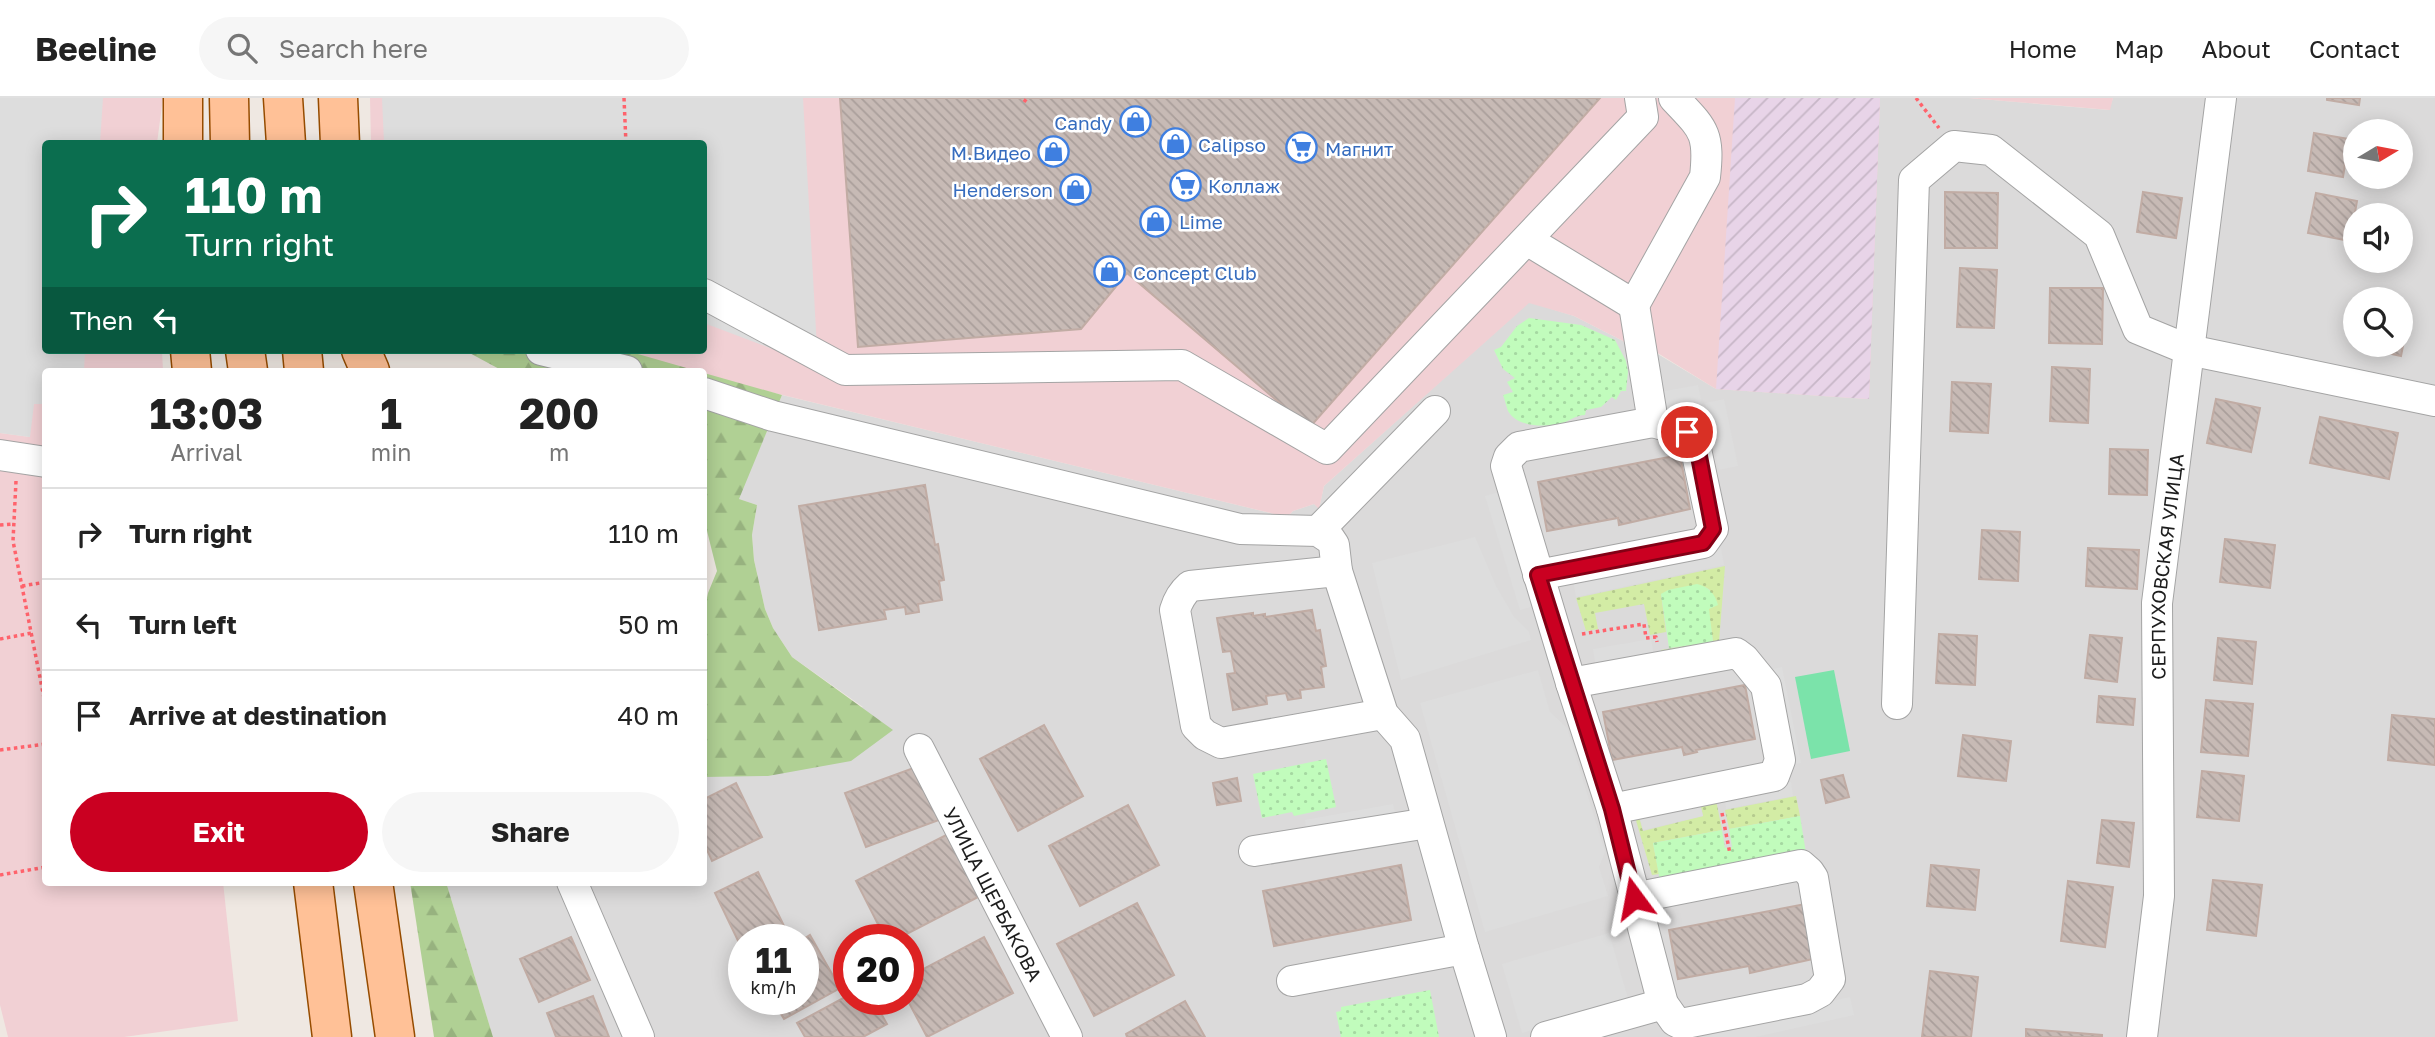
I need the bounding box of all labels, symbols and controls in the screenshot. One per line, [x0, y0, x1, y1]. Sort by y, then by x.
search box [199, 17, 689, 80]
text: Beeline [35, 29, 157, 68]
icon: search [223, 29, 261, 67]
text: Search here [279, 33, 428, 64]
text: Home [2009, 34, 2077, 63]
text: Map [2115, 34, 2164, 63]
text: About [2202, 34, 2271, 63]
text: Contact [2309, 34, 2400, 63]
shop icon: Candy [1118, 105, 1152, 139]
place label: Candy [1054, 111, 1112, 134]
north arrow [2343, 119, 2413, 189]
map controls [2343, 119, 2413, 357]
shop icon: Calipso [1158, 127, 1192, 161]
supermarket icon: Магнит [1285, 131, 1319, 165]
place label: Calipso [1198, 133, 1266, 156]
shop icon: М.Видео [1037, 135, 1071, 169]
place label: Магнит [1325, 137, 1393, 160]
place label: М.Видео [951, 141, 1031, 164]
text: 110 m [185, 165, 322, 224]
icon: right [70, 168, 161, 259]
supermarket icon: Коллаж [1168, 168, 1202, 202]
shop icon: Henderson [1059, 172, 1093, 206]
place label: Коллаж [1208, 174, 1280, 197]
place label: Henderson [953, 178, 1053, 201]
button: sound [2343, 203, 2413, 273]
shop icon: Lime [1139, 204, 1173, 238]
place label: Lime [1179, 210, 1223, 233]
text: Turn right [185, 225, 334, 263]
shop icon: Concept Club [1093, 255, 1127, 289]
place label: Concept Club [1133, 261, 1257, 284]
button: search [2343, 287, 2413, 357]
icon: left [147, 301, 185, 339]
text: Then [70, 305, 133, 336]
text: 13:03 [150, 388, 263, 438]
text: 1 [380, 388, 402, 438]
text: 200 [519, 388, 599, 438]
pin [1657, 402, 1717, 462]
icon: arrive [1668, 413, 1706, 451]
text: Arrival [170, 438, 242, 466]
text: min [371, 438, 412, 466]
text: m [549, 438, 569, 466]
street label: СЕРПУХОВСКАЯ УЛИЦА [2146, 452, 2187, 680]
icon: right [70, 515, 108, 553]
text: Turn right [129, 518, 252, 549]
text: 110 m [608, 518, 679, 549]
icon: left [70, 606, 108, 644]
text: Turn left [129, 609, 237, 640]
text: 50 m [618, 609, 679, 640]
icon: arrive [70, 697, 108, 735]
text: Arrive at destination [129, 700, 387, 731]
text: 40 m [618, 700, 679, 731]
button: Exit [70, 792, 368, 872]
button: Share [382, 792, 679, 872]
street label: УЛИЦА ЩЕРБАКОВА [939, 803, 1048, 985]
position arrow [1597, 861, 1671, 935]
speed limit sign: 20 [833, 924, 924, 1015]
text: 11 [755, 939, 792, 981]
text: km/h [751, 976, 796, 998]

